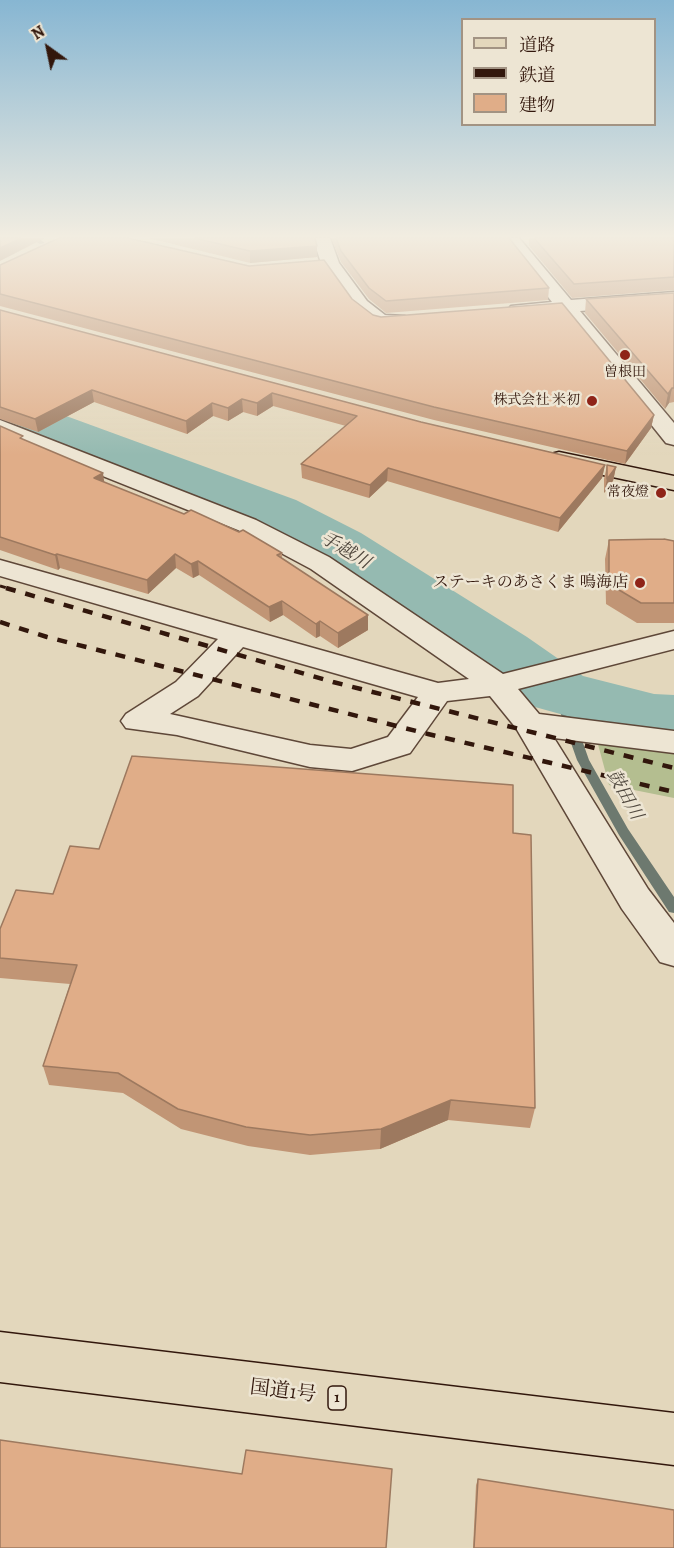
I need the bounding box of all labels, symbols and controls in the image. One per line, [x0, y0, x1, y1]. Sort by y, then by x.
north arrow [18, 18, 78, 78]
legend [461, 18, 656, 126]
text: N [27, 21, 49, 45]
text: 道路 [519, 33, 555, 57]
text: 鉄道 [519, 63, 555, 87]
text: 建物 [519, 93, 555, 117]
marker: 曽根田 [618, 348, 632, 362]
place label: 曽根田 [604, 365, 646, 381]
place label: 株式会社 米初 [493, 393, 580, 409]
marker: 株式会社 米初 [585, 394, 599, 408]
place label: 常夜燈 [607, 485, 649, 501]
marker: 常夜燈 [654, 486, 668, 500]
water label: 手越川 [316, 528, 374, 574]
place label: ステーキのあさくま 鳴海店 [433, 573, 628, 593]
marker: ステーキのあさくま 鳴海店 [633, 576, 647, 590]
water label: 鼓田川 [601, 766, 647, 824]
street label: 国道1号 [248, 1376, 318, 1408]
road number: 1 [328, 1386, 346, 1410]

